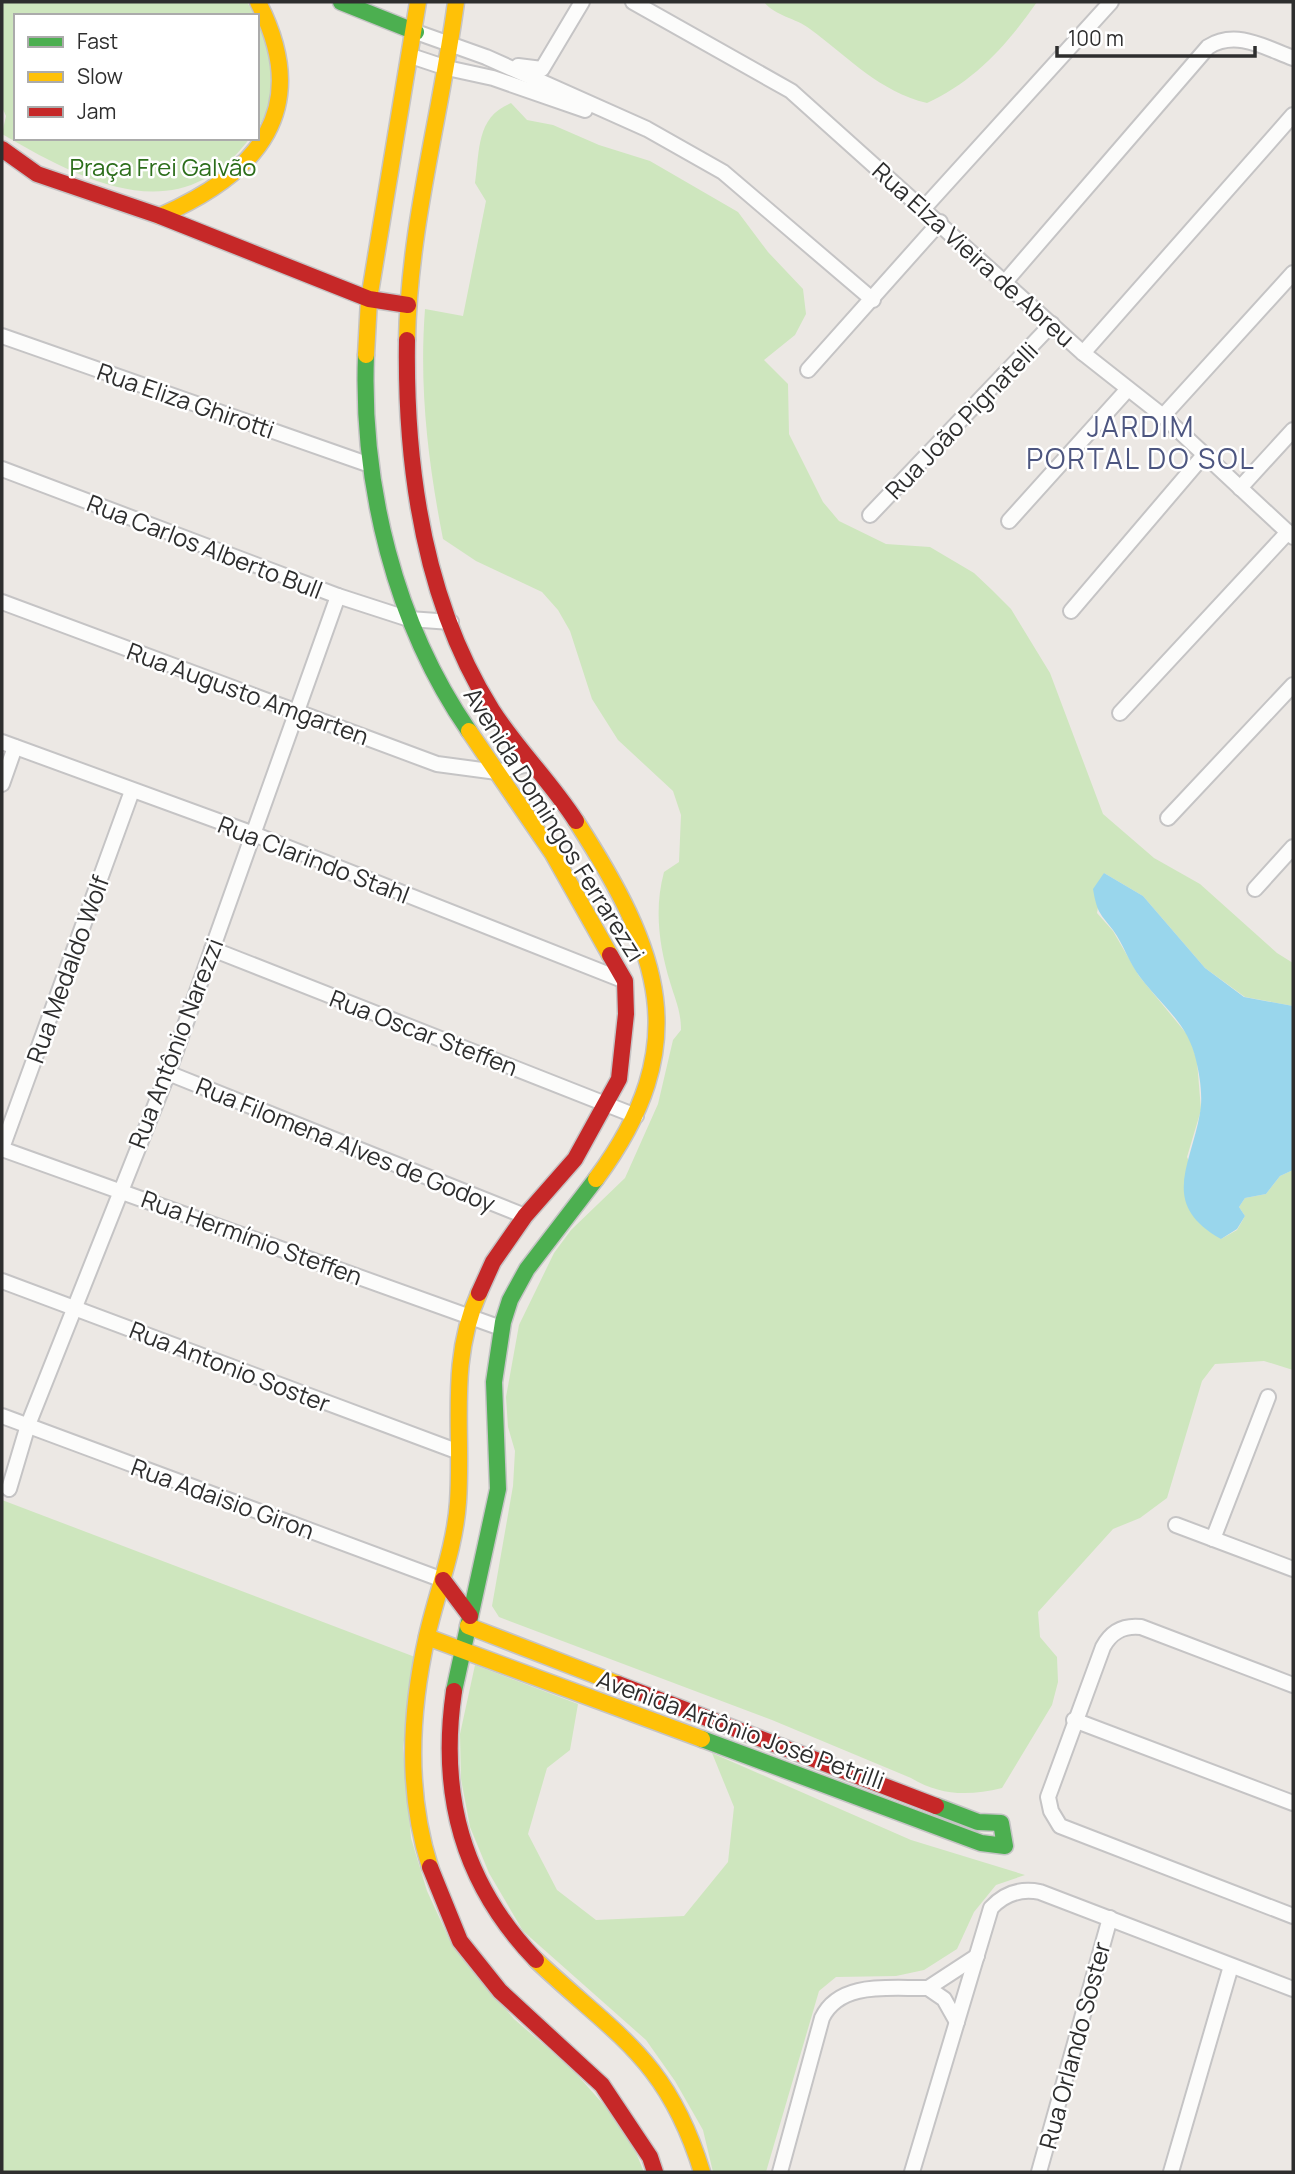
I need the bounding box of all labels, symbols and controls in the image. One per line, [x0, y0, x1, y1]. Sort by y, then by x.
legend [14, 14, 259, 140]
scale bar [1057, 14, 1255, 58]
text: 100 m [1068, 24, 1124, 52]
text: Fast [77, 27, 118, 55]
text: Slow [77, 62, 123, 90]
text: Jam [77, 97, 116, 125]
park label: Praça Frei Galvão [69, 150, 257, 183]
street label: Rua Elza Vieira de Abreu [866, 154, 1082, 354]
street label: Rua João Pignatelli [877, 334, 1045, 506]
street label: Rua Eliza Ghirotti [93, 354, 279, 446]
district label: JARDIM PORTAL DO SOL [1026, 407, 1256, 477]
street label: Rua Carlos Alberto Bull [82, 486, 328, 606]
street label: Rua Augusto Amgarten [123, 634, 373, 752]
street label: Avenida Domingos Ferrarezzi [457, 681, 653, 967]
street label: Rua Clarindo Stahl [213, 807, 415, 911]
street label: Rua Medaldo Wolf [18, 870, 116, 1067]
street label: Rua Antônio Narezzi [120, 933, 230, 1153]
street label: Rua Oscar Steffen [325, 981, 523, 1083]
street label: Rua Filomena Alves de Godoy [191, 1069, 501, 1219]
street label: Rua Hermínio Steffen [137, 1182, 367, 1292]
street label: Rua Antonio Soster [125, 1313, 335, 1420]
street label: Rua Adaisio Giron [127, 1450, 319, 1546]
street label: Avenida Artônio José Petrilli [593, 1662, 889, 1796]
street label: Rua Orlando Soster [1030, 1937, 1118, 2152]

